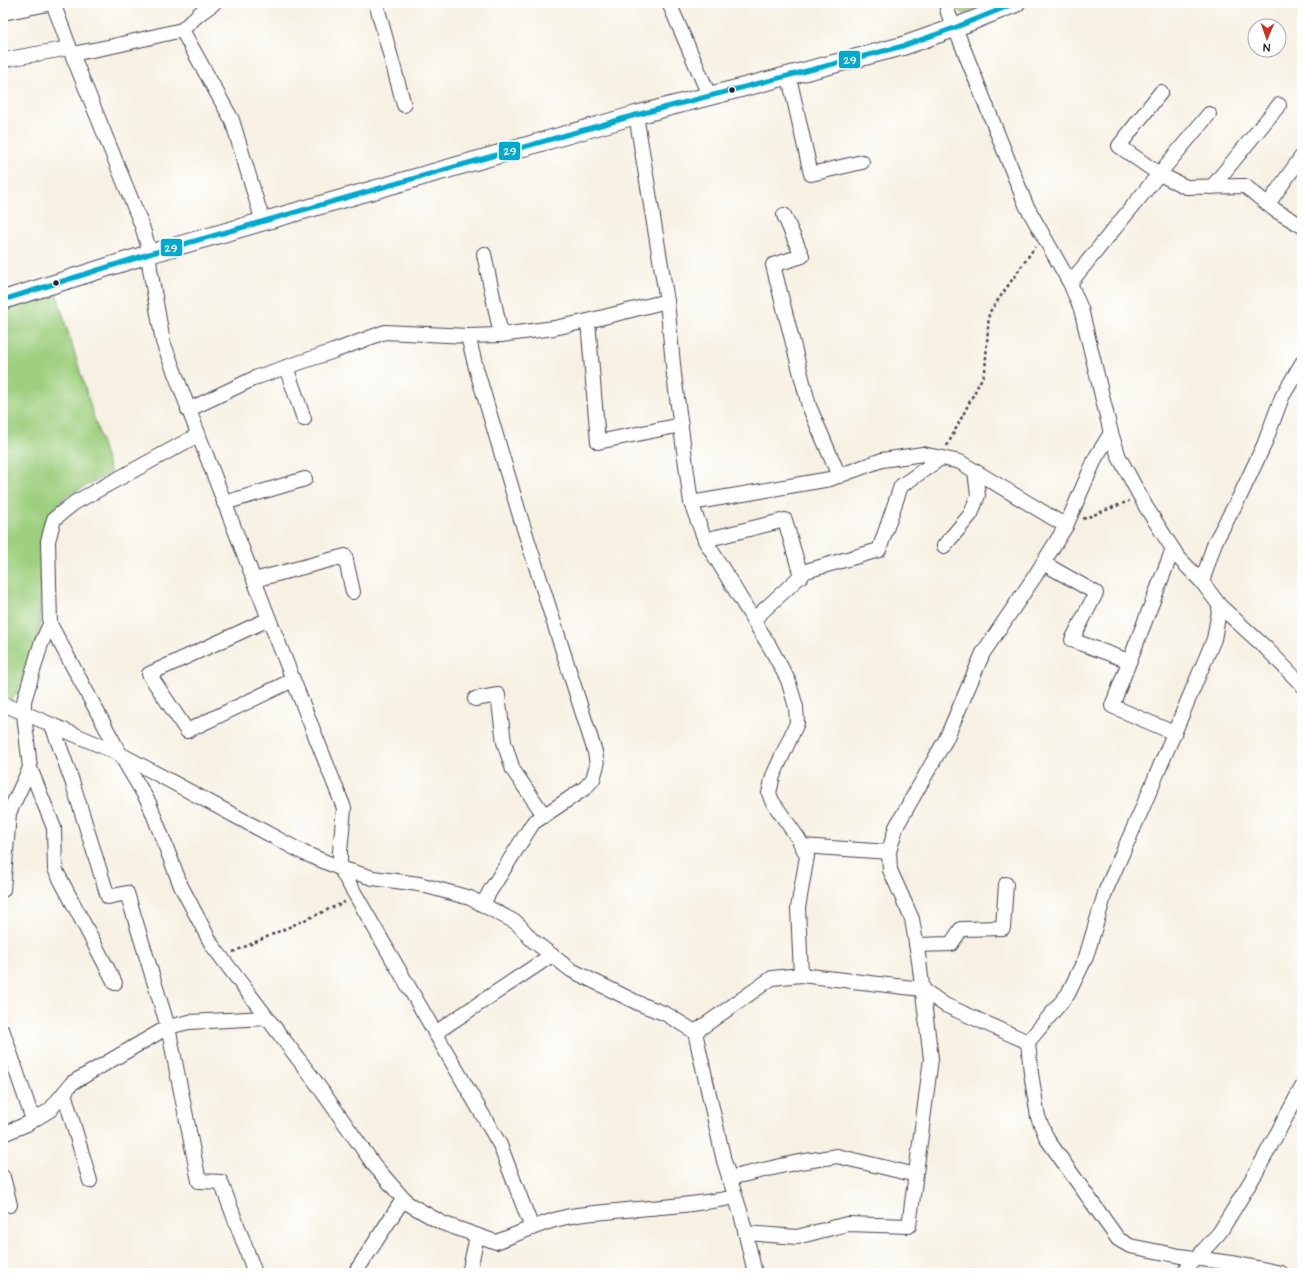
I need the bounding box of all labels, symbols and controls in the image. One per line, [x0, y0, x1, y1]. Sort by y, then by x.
north arrow [1247, 18, 1287, 58]
text: N [1263, 40, 1270, 55]
line badge: 29 [838, 50, 861, 69]
text: 29 [843, 53, 856, 68]
unlabelled marker [727, 85, 737, 95]
line badge: 29 [498, 141, 521, 161]
text: 29 [503, 144, 516, 159]
line badge: 29 [160, 238, 183, 257]
text: 29 [164, 241, 177, 256]
unlabelled marker [51, 278, 61, 288]

